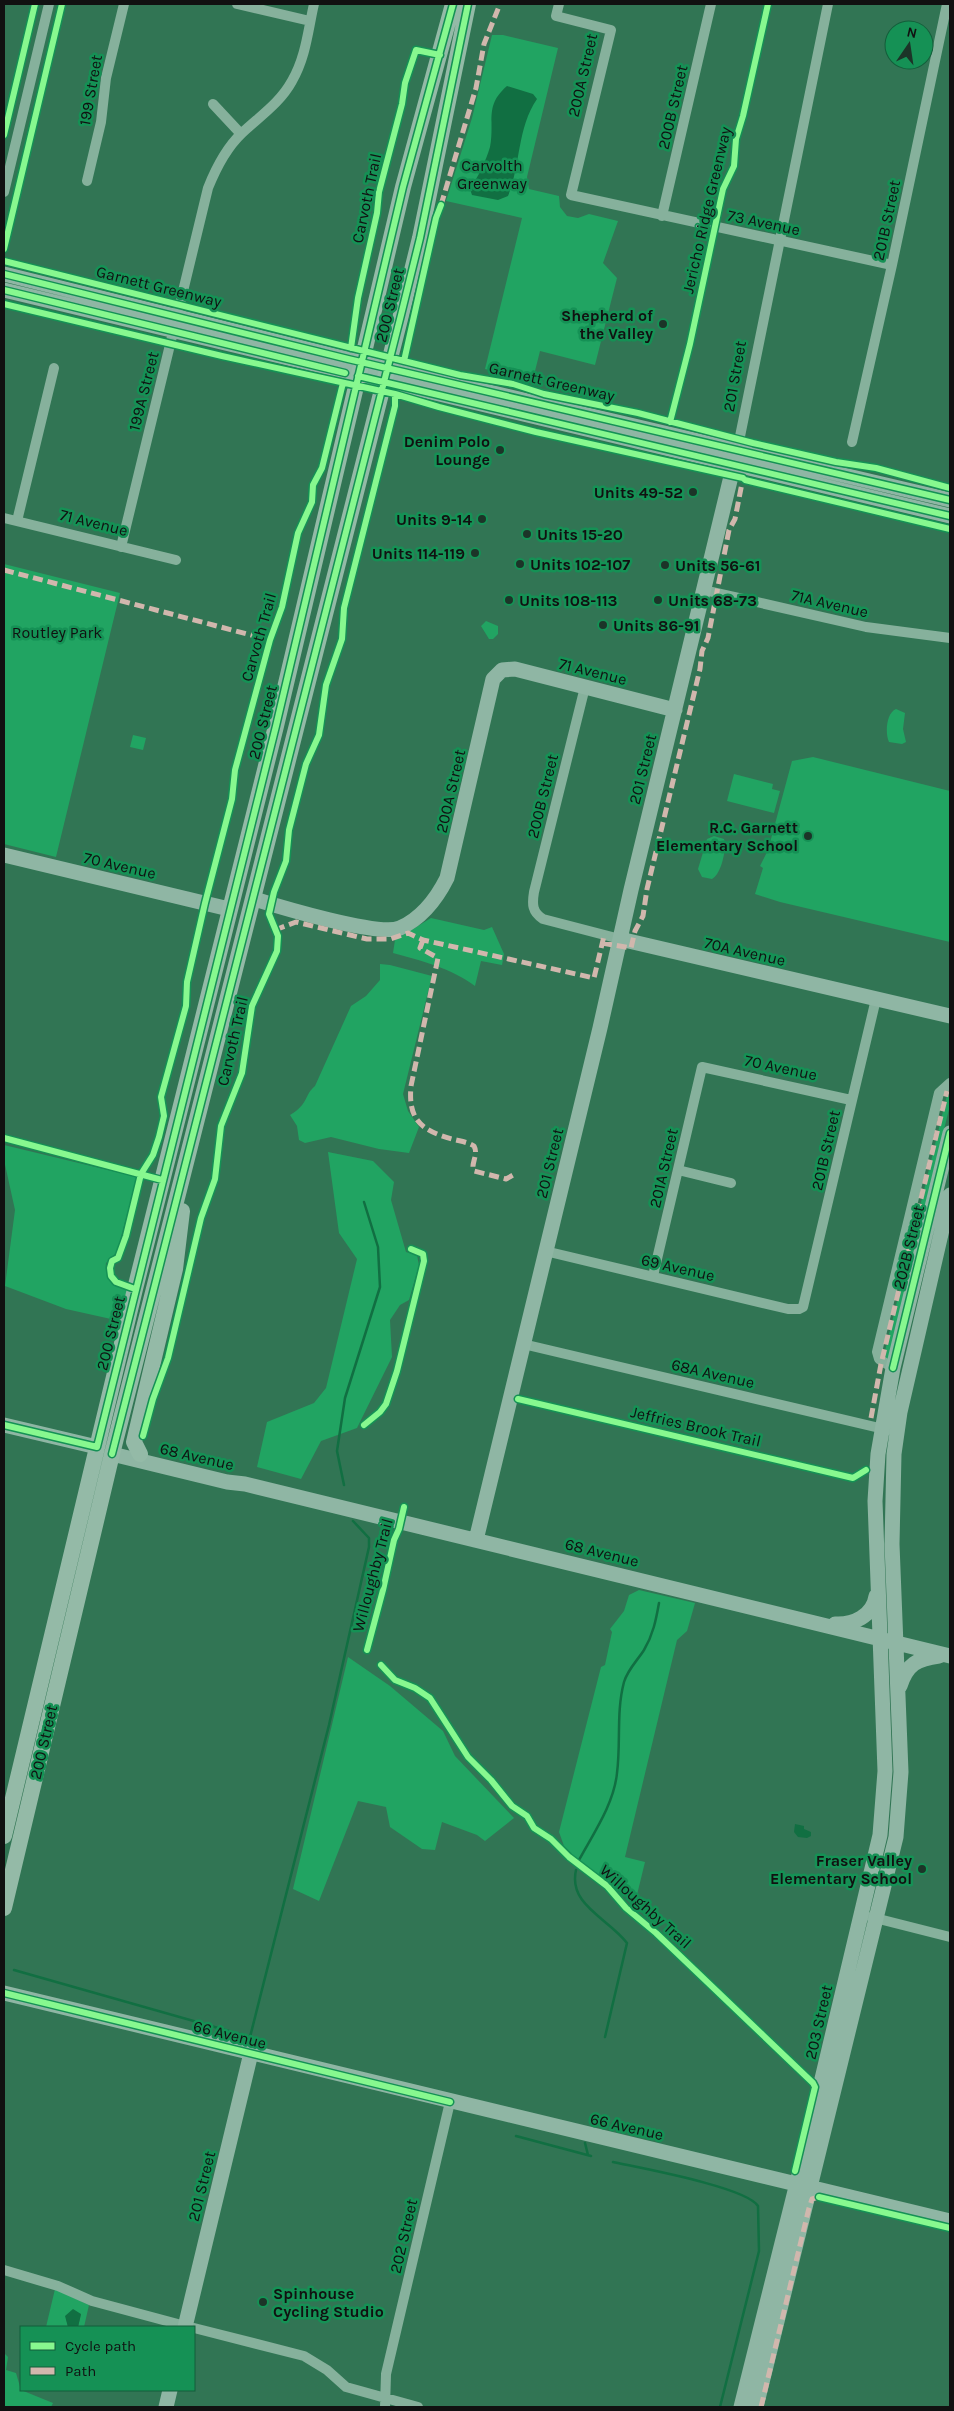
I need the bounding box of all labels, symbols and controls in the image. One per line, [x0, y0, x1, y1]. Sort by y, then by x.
north arrow [884, 20, 934, 70]
text: N [905, 23, 919, 42]
street label: 200A Street [564, 31, 601, 119]
street label: 199 Street [75, 53, 106, 127]
street label: 200B Street [654, 63, 691, 151]
street label: Jericho Ridge Greenway [678, 124, 735, 295]
street label: Carvoth Trail [348, 151, 385, 245]
park label: Carvolth Greenway [457, 156, 528, 193]
street label: 201B Street [869, 178, 904, 262]
street label: 73 Avenue [726, 206, 802, 239]
street label: Garnett Greenway [94, 262, 224, 311]
street label: 200 Street [371, 266, 408, 344]
place label: Shepherd of the Valley [561, 306, 653, 343]
marker: Shepherd of the Valley [657, 318, 669, 330]
street label: 201 Street [719, 339, 750, 413]
street label: 199A Street [124, 350, 162, 433]
street label: Garnett Greenway [487, 358, 617, 405]
place label: Denim Polo Lounge [404, 432, 490, 469]
marker: Denim Polo Lounge [494, 444, 506, 456]
place label: Units 49-52 [594, 483, 683, 502]
marker: Units 49-52 [687, 486, 699, 498]
street label: 71 Avenue [58, 505, 130, 540]
place label: Units 9-14 [396, 510, 472, 529]
marker: Units 9-14 [476, 513, 488, 525]
place label: Units 15-20 [537, 525, 623, 544]
marker: Units 15-20 [521, 528, 533, 540]
place label: Units 114-119 [372, 544, 465, 563]
marker: Units 114-119 [469, 547, 481, 559]
place label: Units 102-107 [530, 555, 630, 574]
place label: Units 56-61 [675, 556, 760, 575]
marker: Units 102-107 [514, 558, 526, 570]
marker: Units 56-61 [659, 559, 671, 571]
street label: 71A Avenue [790, 585, 870, 622]
street label: Carvoth Trail [237, 591, 280, 684]
place label: Units 108-113 [519, 591, 618, 610]
place label: Units 68-73 [668, 591, 757, 610]
marker: Units 108-113 [503, 594, 515, 606]
marker: Units 68-73 [652, 594, 664, 606]
place label: Units 86-91 [613, 616, 700, 635]
marker: Units 86-91 [597, 619, 609, 631]
park label: Routley Park [12, 623, 102, 642]
street label: 71 Avenue [557, 654, 629, 689]
street label: 200 Street [244, 683, 281, 761]
street label: 201 Street [625, 732, 660, 806]
street label: 200A Street [432, 747, 469, 835]
street label: 200B Street [523, 752, 562, 840]
place label: R.C. Garnett Elementary School [656, 818, 798, 855]
marker: R.C. Garnett Elementary School [802, 830, 814, 842]
street label: 70 Avenue [82, 848, 158, 883]
street label: 70A Avenue [702, 933, 787, 970]
street label: Carvoth Trail [213, 994, 252, 1088]
street label: 70 Avenue [743, 1051, 819, 1084]
street label: 201B Street [807, 1108, 844, 1192]
street label: 201 Street [532, 1126, 567, 1200]
street label: 201A Street [645, 1127, 682, 1210]
street label: 202B Street [889, 1203, 928, 1291]
street label: 69 Avenue [639, 1250, 717, 1285]
street label: 200 Street [92, 1294, 129, 1372]
street label: 68A Avenue [670, 1355, 756, 1392]
street label: Jeffries Brook Trail [629, 1402, 763, 1451]
street label: 68 Avenue [158, 1439, 236, 1474]
street label: Willoughby Trail [348, 1516, 397, 1634]
street label: 68 Avenue [563, 1534, 641, 1571]
street label: 200 Street [26, 1703, 61, 1781]
place label: Fraser Valley Elementary School [770, 1851, 912, 1888]
street label: Willoughby Trail [596, 1860, 695, 1952]
marker: Fraser Valley Elementary School [916, 1863, 928, 1875]
street label: 203 Street [801, 1983, 836, 2061]
street label: 66 Avenue [191, 2016, 268, 2053]
street label: 66 Avenue [588, 2109, 665, 2144]
street label: 201 Street [184, 2149, 219, 2223]
street label: 202 Street [386, 2197, 421, 2275]
place label: Spinhouse Cycling Studio [273, 2284, 384, 2321]
marker: Spinhouse Cycling Studio [257, 2296, 269, 2308]
legend [20, 2326, 195, 2391]
text: Cycle path [65, 2337, 136, 2355]
text: Path [65, 2362, 96, 2380]

